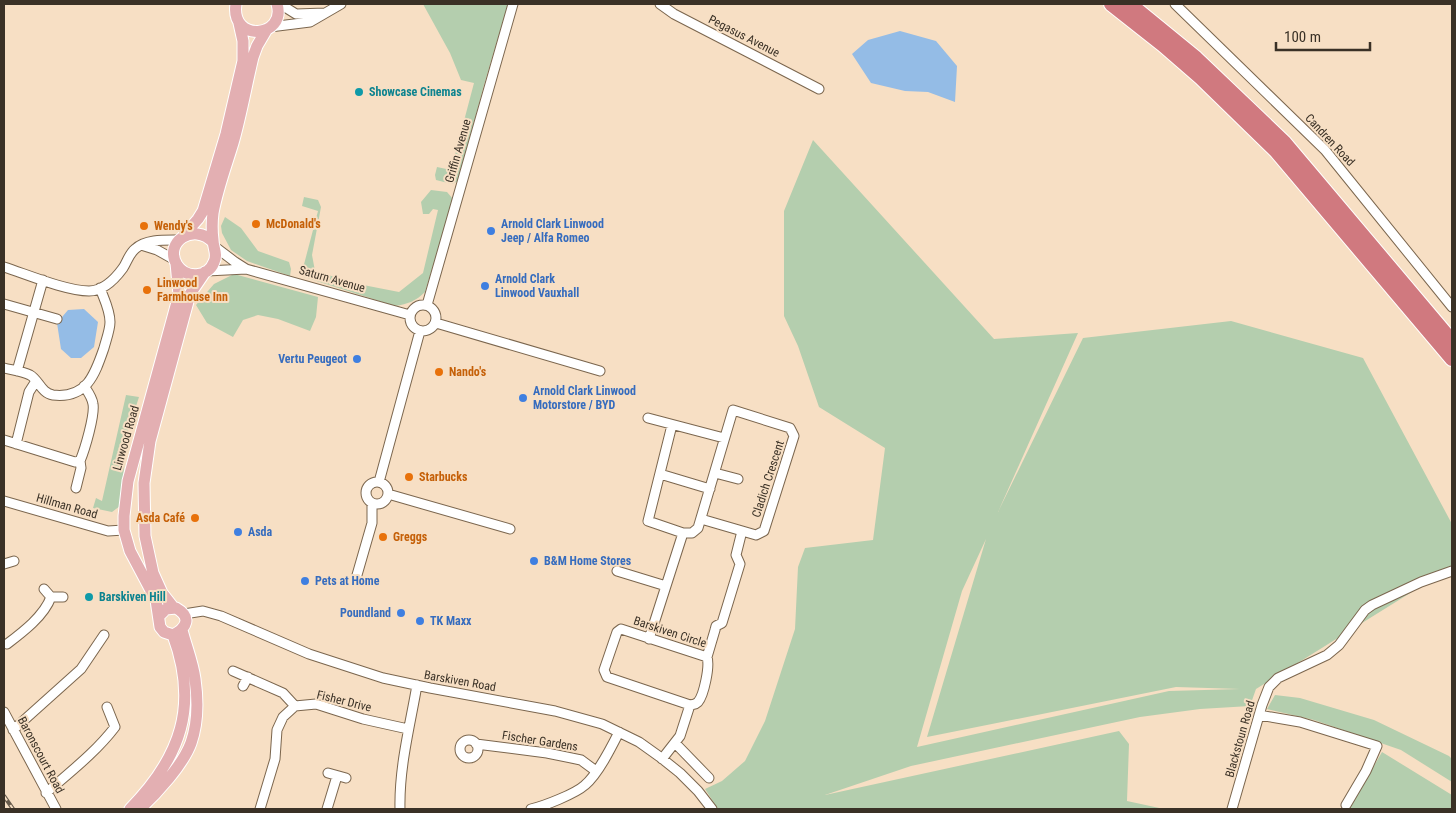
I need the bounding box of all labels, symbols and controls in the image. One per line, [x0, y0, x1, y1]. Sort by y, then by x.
street label: Pegasus Avenue [706, 12, 782, 60]
scale bar [1276, 20, 1370, 52]
text: 100 m [1284, 28, 1321, 46]
place label: Showcase Cinemas [369, 85, 462, 99]
marker: Showcase Cinemas [353, 86, 365, 98]
street label: Candren Road [1302, 111, 1358, 169]
street label: Griffin Avenue [442, 117, 474, 184]
place label: McDonald's [266, 217, 321, 231]
place label: Arnold Clark Linwood Jeep / Alfa Romeo [501, 217, 604, 245]
marker: McDonald's [250, 218, 262, 230]
place label: Wendy's [154, 219, 193, 233]
marker: Wendy's [138, 220, 150, 232]
marker: Arnold Clark Linwood Jeep / Alfa Romeo [485, 225, 497, 237]
street label: Saturn Avenue [297, 263, 367, 295]
place label: Arnold Clark Linwood Vauxhall [495, 272, 579, 300]
place label: Linwood Farmhouse Inn [157, 276, 228, 304]
marker: Arnold Clark Linwood Vauxhall [479, 280, 491, 292]
marker: Linwood Farmhouse Inn [141, 284, 153, 296]
place label: Vertu Peugeot [278, 352, 347, 366]
marker: Vertu Peugeot [351, 353, 363, 365]
place label: Nando's [449, 365, 487, 379]
marker: Nando's [433, 366, 445, 378]
place label: Arnold Clark Linwood Motorstore / BYD [533, 384, 636, 412]
marker: Arnold Clark Linwood Motorstore / BYD [517, 392, 529, 404]
street label: Linwood Road [110, 404, 142, 472]
street label: Cladich Crescent [749, 438, 787, 519]
place label: Starbucks [419, 470, 468, 484]
marker: Starbucks [403, 471, 415, 483]
street label: Hillman Road [35, 491, 99, 521]
place label: Asda Café [136, 511, 185, 525]
marker: Asda Café [189, 512, 201, 524]
place label: Asda [248, 525, 273, 539]
marker: Asda [232, 526, 244, 538]
place label: Greggs [393, 530, 428, 544]
marker: Greggs [377, 531, 389, 543]
place label: B&M Home Stores [544, 554, 632, 568]
marker: B&M Home Stores [528, 555, 540, 567]
place label: Pets at Home [315, 574, 380, 588]
marker: Pets at Home [299, 575, 311, 587]
place label: Barskiven Hill [99, 590, 166, 604]
marker: Barskiven Hill [83, 591, 95, 603]
place label: Poundland [340, 606, 391, 620]
marker: Poundland [395, 607, 407, 619]
place label: TK Maxx [430, 614, 472, 628]
street label: Barskiven Circle [632, 614, 709, 650]
marker: TK Maxx [414, 615, 426, 627]
street label: Barskiven Road [423, 668, 497, 694]
street label: Fisher Drive [315, 687, 373, 715]
street label: Blackstoun Road [1222, 699, 1258, 779]
street label: Baronscourt Road [15, 714, 67, 796]
street label: Fischer Gardens [501, 728, 579, 754]

